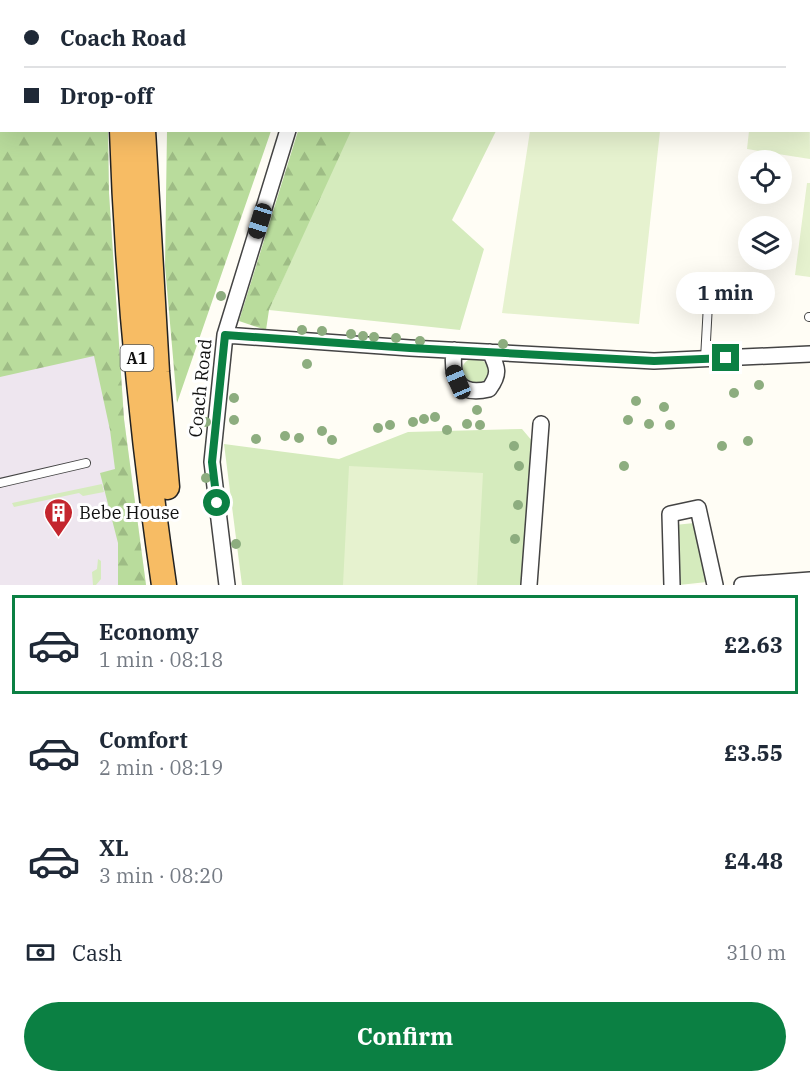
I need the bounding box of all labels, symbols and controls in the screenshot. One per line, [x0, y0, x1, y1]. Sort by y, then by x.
text: Coach Road [60, 23, 186, 52]
text: Drop-off [60, 81, 154, 110]
map controls [738, 150, 792, 270]
button: locate [738, 150, 792, 204]
car [246, 201, 274, 241]
button: layers [738, 216, 792, 270]
callout: 1 min [676, 271, 776, 313]
text: 1 min [698, 279, 754, 306]
street label: Coach Road [183, 337, 217, 439]
route end [712, 344, 739, 371]
road number: A1 [120, 345, 154, 371]
car [443, 362, 473, 402]
route start [203, 489, 230, 516]
building icon: Bebe House [42, 496, 74, 538]
place label: Bebe House [79, 501, 179, 524]
text: Economy [99, 617, 199, 646]
icon: car [27, 618, 81, 672]
text: £2.63 [724, 630, 783, 659]
text: 1 min · 08:18 [99, 646, 223, 673]
text: Comfort [99, 725, 188, 754]
icon: car [27, 726, 81, 780]
text: £3.55 [724, 738, 783, 767]
text: 2 min · 08:19 [99, 754, 223, 781]
text: XL [99, 833, 129, 862]
icon: car [27, 834, 81, 888]
text: £4.48 [724, 846, 783, 875]
text: 3 min · 08:20 [99, 862, 223, 889]
icon: cash [24, 936, 57, 969]
text: Cash [72, 938, 123, 967]
text: 310 m [726, 939, 786, 966]
button: Confirm [24, 1002, 786, 1071]

